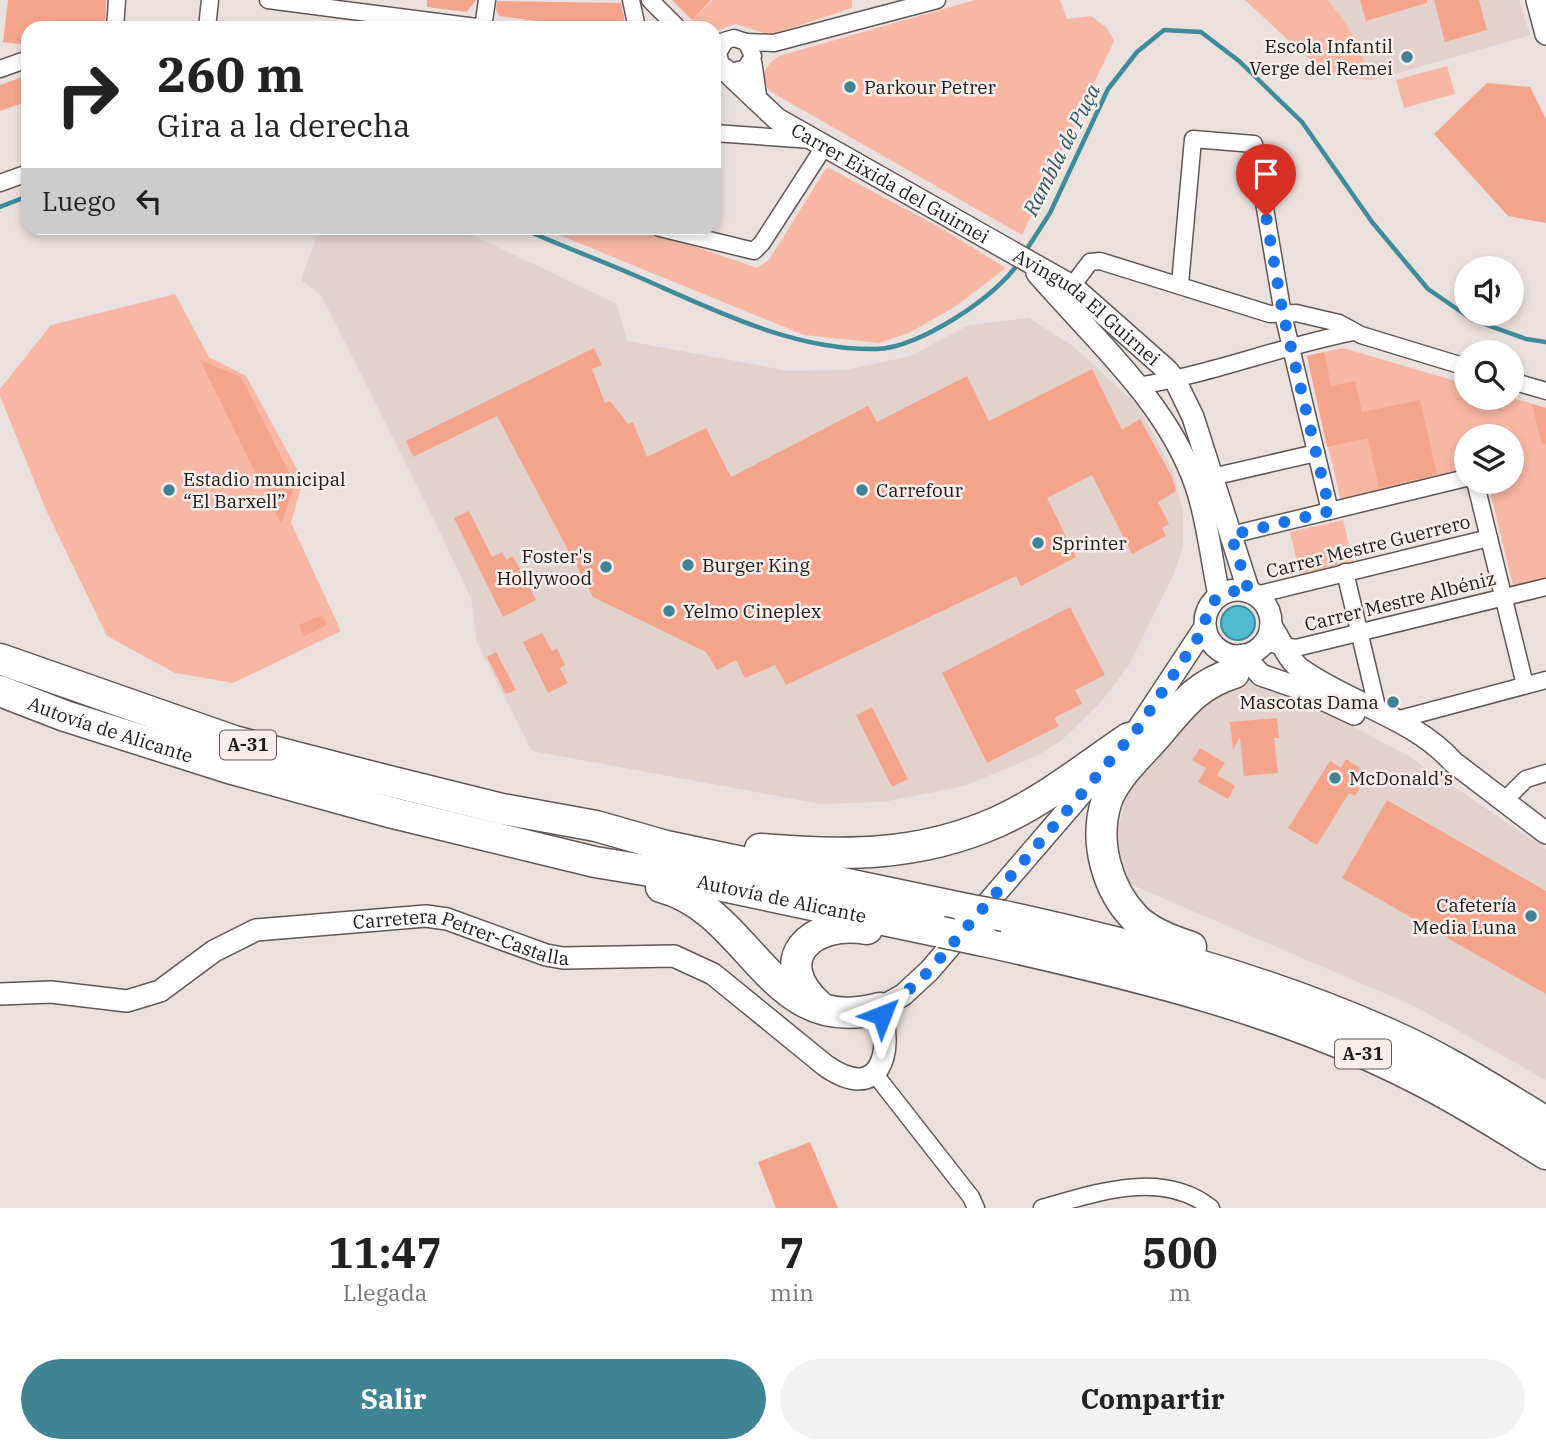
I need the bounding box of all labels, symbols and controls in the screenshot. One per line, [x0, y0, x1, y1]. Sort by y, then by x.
place label: Escola Infantil Verge del Remei [1249, 34, 1393, 80]
text: 260 m [157, 42, 304, 105]
icon: right [42, 49, 133, 140]
marker: Escola Infantil Verge del Remei [1399, 49, 1415, 65]
place label: Parkour Petrer [864, 75, 996, 99]
water label: Rambla de Puça [1015, 78, 1107, 221]
marker: Parkour Petrer [842, 79, 858, 95]
text: Gira a la derecha [157, 104, 411, 146]
street label: Carrer Eixida del Guirnei [787, 118, 994, 249]
pin [1236, 144, 1296, 216]
icon: arrive [1247, 155, 1285, 193]
icon: left [130, 182, 168, 220]
text: Luego [42, 184, 116, 218]
street label: Avinguda El Guirnei [1009, 243, 1165, 371]
map controls [1454, 256, 1524, 494]
button: sound [1454, 256, 1524, 326]
button: search [1454, 340, 1524, 410]
button: layers [1454, 424, 1524, 494]
place label: Estadio municipal “El Barxell” [183, 467, 346, 513]
place label: Carrefour [876, 478, 963, 502]
marker: Estadio municipal “El Barxell” [161, 482, 177, 498]
marker: Carrefour [854, 482, 870, 498]
street label: Carrer Mestre Guerrero [1263, 509, 1473, 583]
place label: Sprinter [1052, 531, 1127, 555]
marker: Sprinter [1030, 535, 1046, 551]
place label: Foster's Hollywood [496, 544, 592, 590]
place label: Burger King [702, 553, 811, 577]
marker: Burger King [680, 557, 696, 573]
marker: Foster's Hollywood [598, 559, 614, 575]
street label: Carrer Mestre Albéniz [1302, 566, 1498, 636]
place label: Yelmo Cineplex [683, 599, 822, 623]
marker: Yelmo Cineplex [661, 603, 677, 619]
place label: Mascotas Dama [1239, 690, 1379, 714]
street label: Autovía de Alicante [24, 691, 196, 768]
marker: Mascotas Dama [1385, 694, 1401, 710]
road number: A-31 [220, 730, 276, 760]
place label: McDonald's [1349, 766, 1453, 790]
marker: McDonald's [1327, 770, 1343, 786]
street label: Autovía de Alicante [695, 869, 869, 928]
place label: Cafetería Media Luna [1412, 893, 1517, 939]
street label: Carretera Petrer-Castalla [352, 904, 569, 970]
marker: Cafetería Media Luna [1523, 908, 1539, 924]
position arrow [845, 978, 919, 1052]
road number: A-31 [1335, 1040, 1391, 1069]
text: 11:47 [328, 1225, 442, 1280]
text: 7 [779, 1225, 805, 1280]
text: 500 [1142, 1225, 1218, 1280]
text: Llegada [343, 1277, 427, 1307]
text: min [770, 1277, 814, 1307]
text: m [1169, 1277, 1191, 1307]
button: Salir [21, 1359, 766, 1439]
button: Compartir [780, 1359, 1525, 1439]

